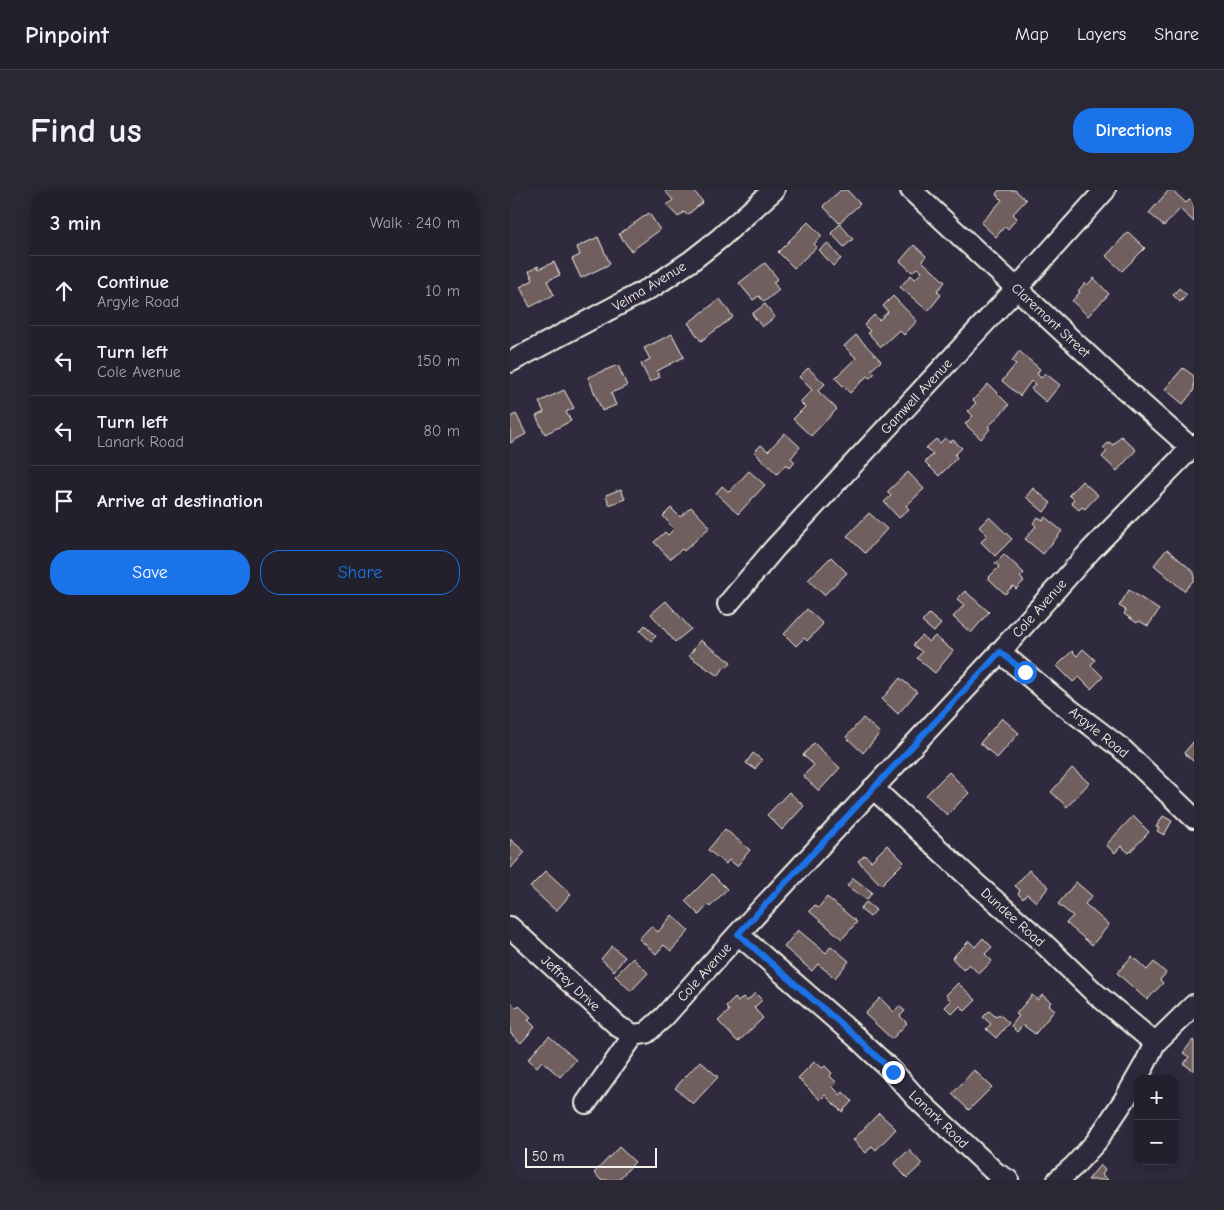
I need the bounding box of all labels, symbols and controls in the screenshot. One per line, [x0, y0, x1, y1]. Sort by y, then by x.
text: Pinpoint [25, 21, 109, 49]
text: Map [1015, 24, 1049, 45]
text: Layers [1077, 24, 1126, 45]
text: Share [1154, 24, 1199, 45]
button: Directions [1073, 108, 1194, 153]
text: Find us [30, 110, 142, 151]
text: 3 min [50, 211, 101, 235]
text: Walk · 240 m [370, 214, 460, 232]
street label: Velma Avenue [609, 258, 689, 315]
text: Continue [97, 271, 169, 293]
icon: ahead [50, 277, 78, 305]
street label: Claremont Street [1008, 279, 1094, 362]
text: 10 m [425, 282, 460, 300]
text: Argyle Road [97, 293, 179, 311]
text: Turn left [97, 341, 168, 363]
icon: left [50, 347, 78, 375]
text: 150 m [417, 352, 460, 370]
street label: Gamwell Avenue [877, 355, 956, 438]
text: Cole Avenue [97, 363, 181, 381]
text: Turn left [97, 411, 168, 433]
icon: left [50, 417, 78, 445]
text: 80 m [423, 422, 460, 440]
text: Lanark Road [97, 433, 184, 451]
icon: arrive [50, 487, 78, 515]
text: Arrive at destination [97, 490, 263, 512]
button: Save [50, 550, 250, 595]
button: Share [260, 550, 460, 595]
street label: Cole Avenue [1009, 575, 1070, 641]
route start [1014, 661, 1037, 684]
street label: Argyle Road [1065, 703, 1132, 762]
street label: Dundee Road [977, 884, 1048, 950]
street label: Cole Avenue [674, 939, 735, 1005]
street label: Jeffrey Drive [538, 952, 604, 1015]
route end [882, 1061, 905, 1084]
map controls [1134, 1075, 1179, 1165]
button: + [1134, 1075, 1179, 1120]
street label: Lanark Road [905, 1087, 972, 1152]
button: − [1134, 1120, 1179, 1165]
scale bar [525, 1145, 658, 1168]
text: 50 m [532, 1148, 564, 1165]

